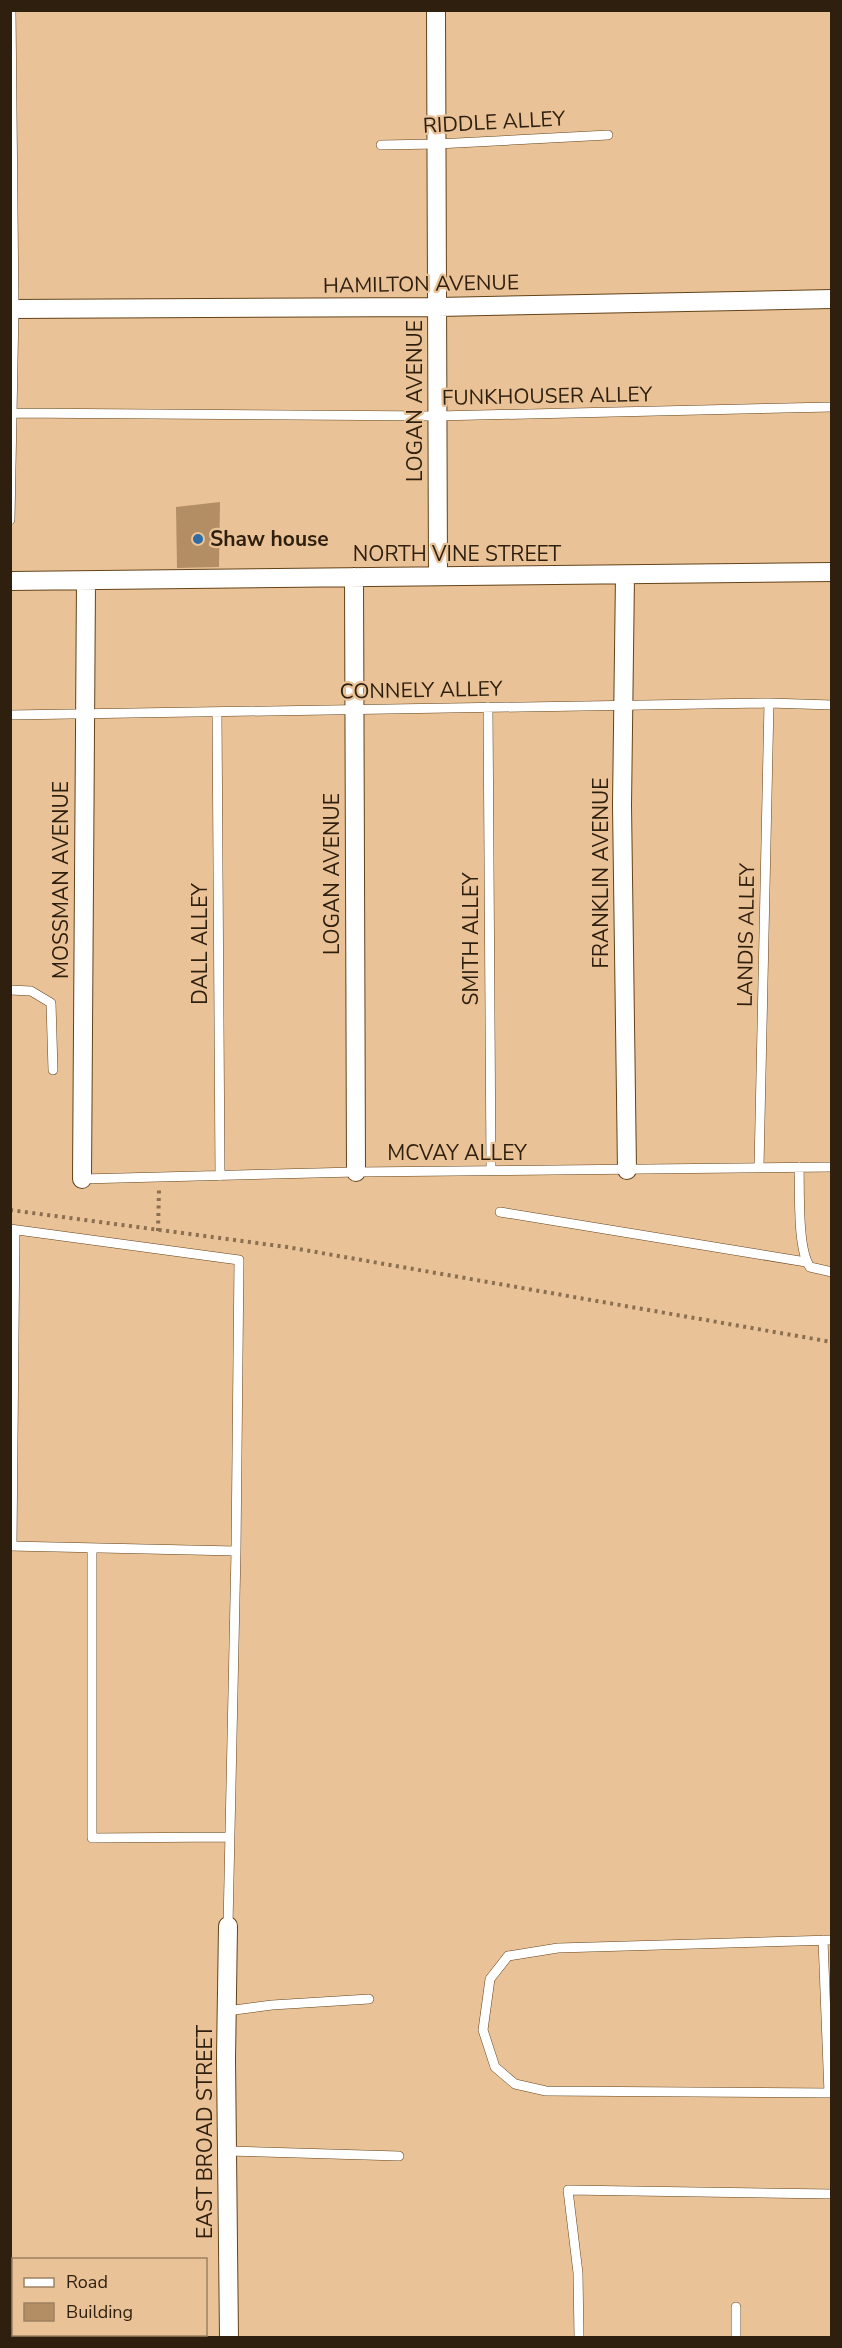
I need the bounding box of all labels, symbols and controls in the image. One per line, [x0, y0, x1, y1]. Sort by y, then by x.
street label: RIDDLE ALLEY [422, 104, 566, 140]
street label: HAMILTON AVENUE [323, 268, 519, 300]
street label: LOGAN AVENUE [401, 320, 429, 482]
street label: FUNKHOUSER ALLEY [442, 380, 653, 412]
place label: Shaw house [210, 525, 329, 553]
marker: Shaw house [191, 532, 205, 546]
street label: NORTH VINE STREET [353, 540, 562, 568]
street label: CONNELY ALLEY [339, 675, 503, 705]
street label: FRANKLIN AVENUE [587, 778, 615, 968]
street label: MOSSMAN AVENUE [47, 781, 75, 979]
street label: LOGAN AVENUE [318, 793, 346, 955]
street label: LANDIS ALLEY [731, 862, 761, 1007]
street label: SMITH ALLEY [457, 872, 485, 1006]
street label: DALL ALLEY [186, 883, 214, 1005]
street label: MCVAY ALLEY [387, 1139, 527, 1167]
street label: EAST BROAD STREET [191, 2025, 219, 2239]
legend [12, 2258, 207, 2336]
text: Road [66, 2270, 108, 2294]
text: Building [66, 2300, 133, 2324]

